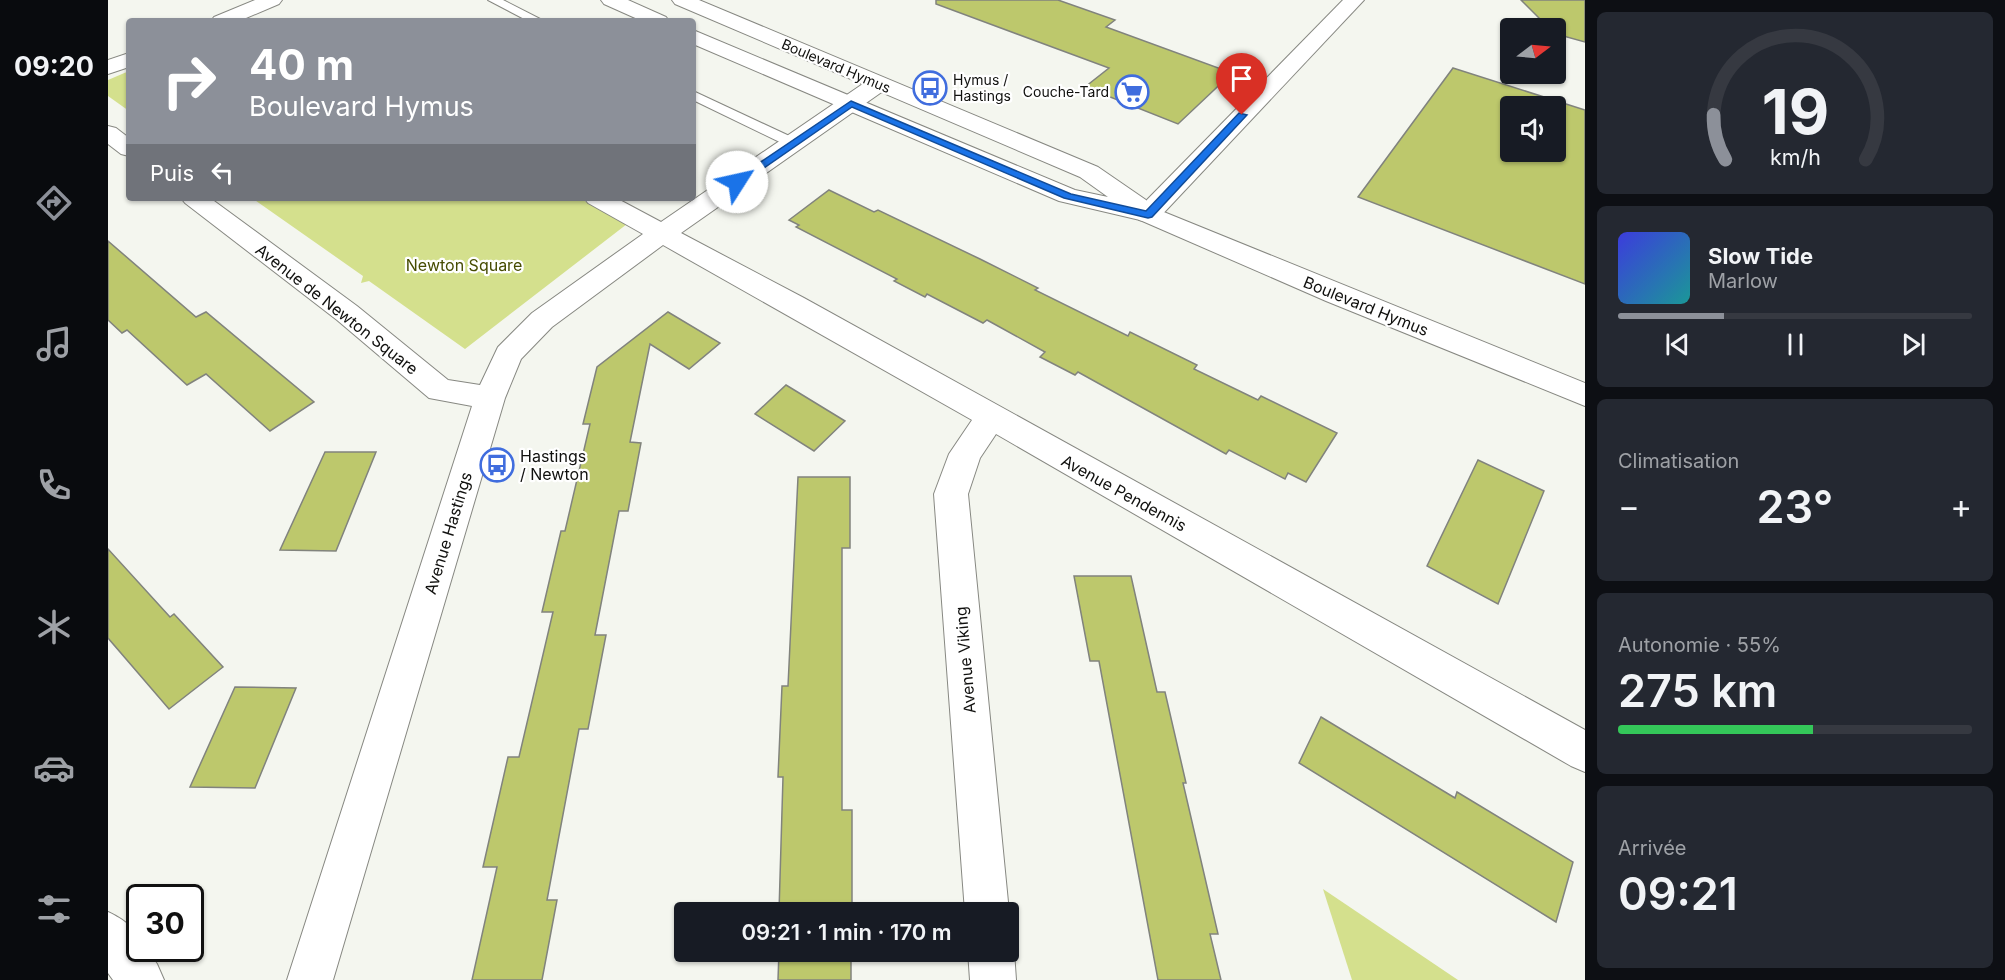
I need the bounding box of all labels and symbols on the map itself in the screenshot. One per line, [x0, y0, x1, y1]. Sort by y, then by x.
north arrow [1500, 18, 1566, 84]
street label: Boulevard Hymus [779, 35, 893, 96]
pin [1216, 53, 1267, 115]
bus stop icon: Hymus / Hastings [912, 70, 948, 106]
place label: Hymus / Hastings [953, 71, 1011, 104]
supermarket icon: Couche-Tard [1114, 74, 1150, 110]
place label: Couche-Tard [1023, 83, 1109, 100]
position arrow [705, 150, 769, 214]
street label: Avenue de Newton Square [252, 239, 422, 379]
park label: Newton Square [406, 255, 522, 275]
street label: Boulevard Hymus [1300, 272, 1432, 340]
place label: Hastings / Newton [520, 446, 589, 484]
bus stop icon: Hastings / Newton [479, 447, 515, 483]
street label: Avenue Pendennis [1058, 450, 1190, 536]
street label: Avenue Hastings [420, 469, 476, 597]
street label: Avenue Viking [950, 606, 980, 714]
speed limit sign: 30 [126, 884, 204, 962]

